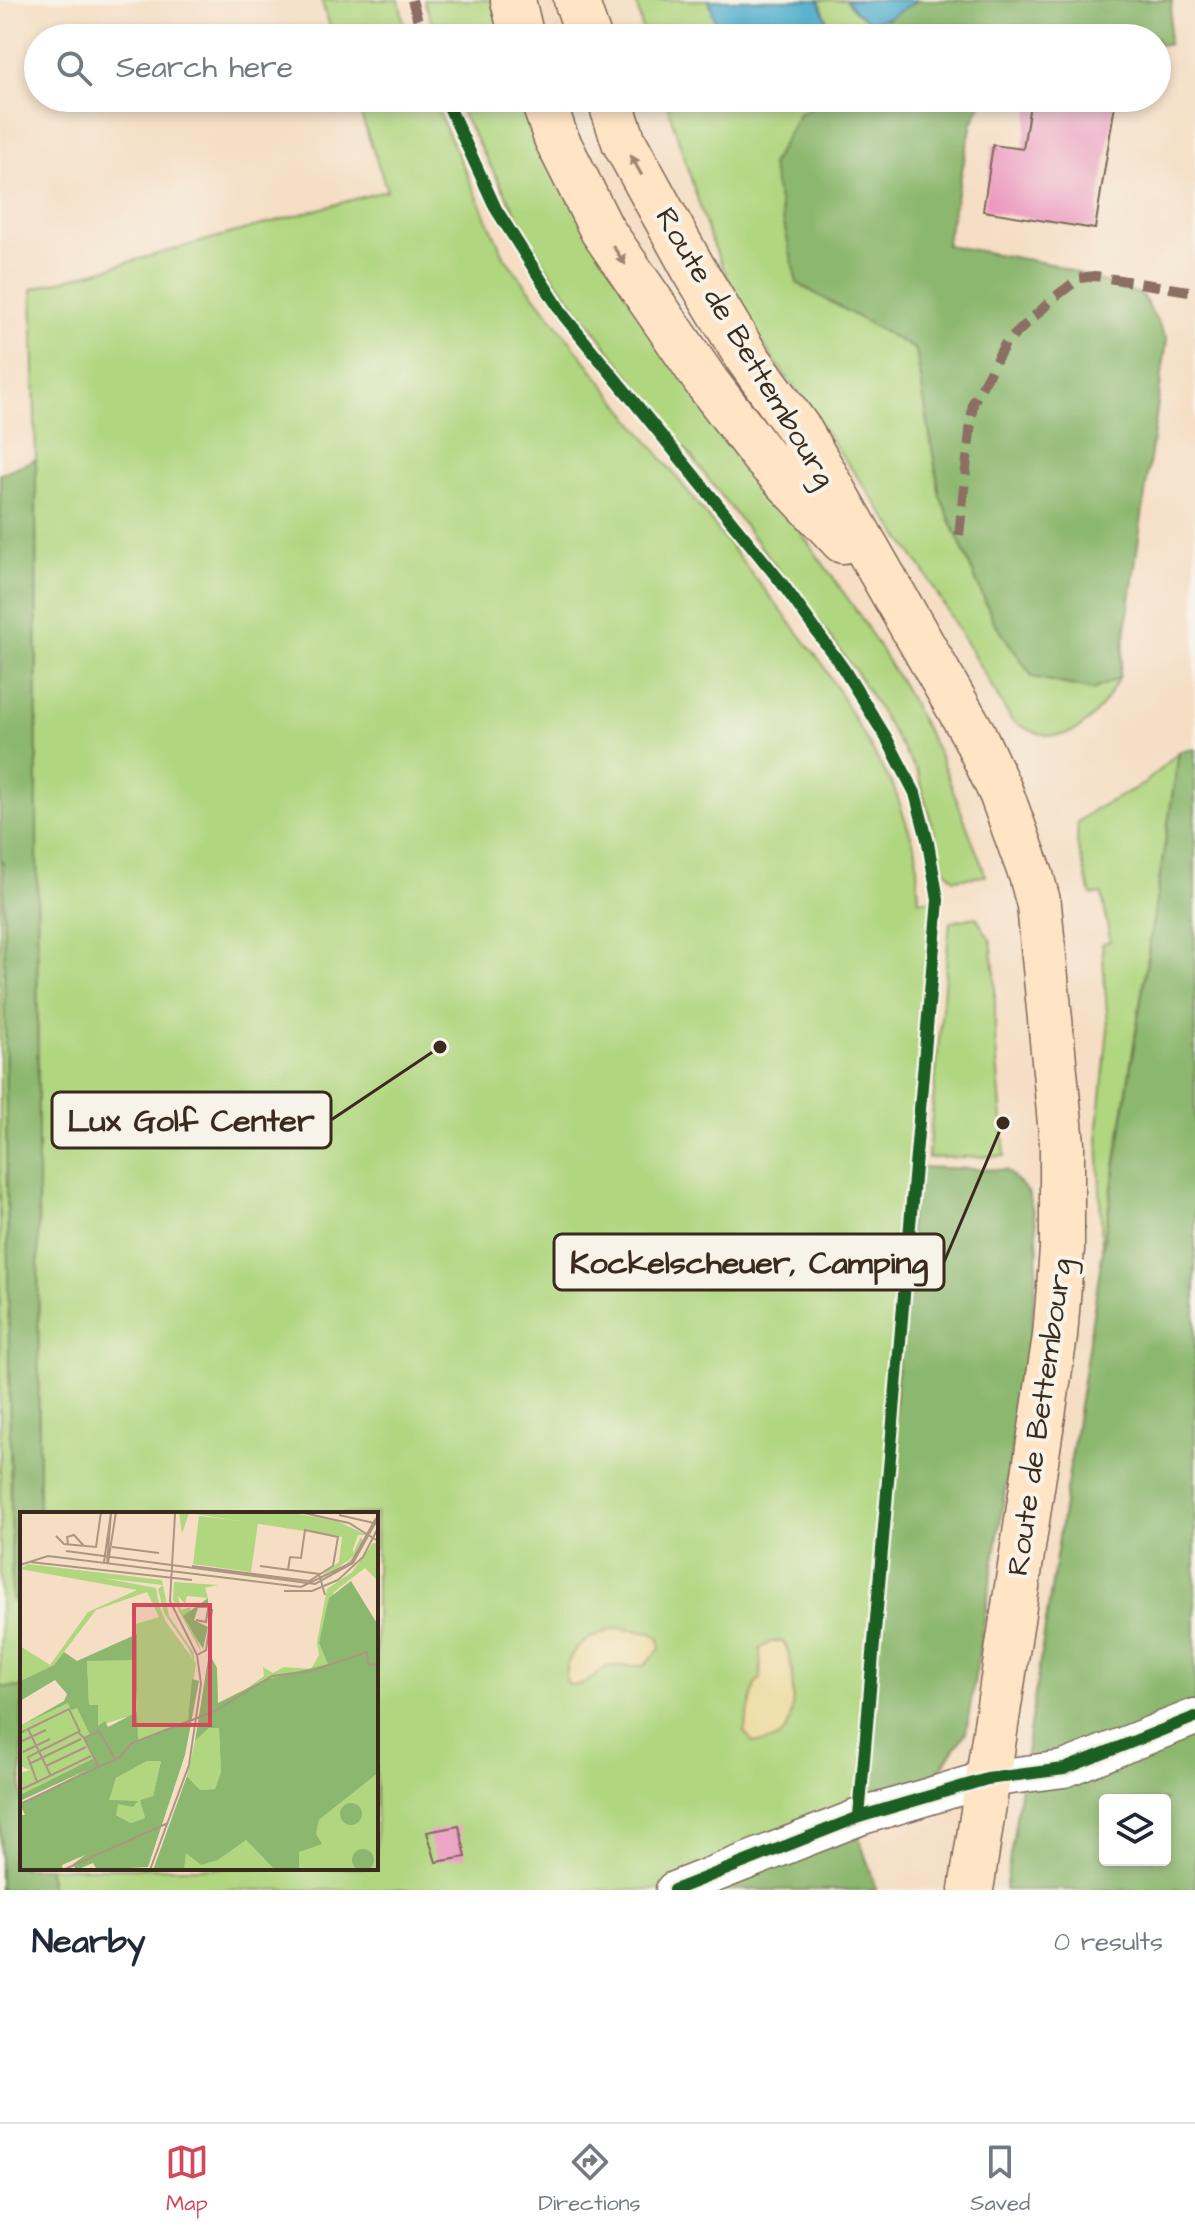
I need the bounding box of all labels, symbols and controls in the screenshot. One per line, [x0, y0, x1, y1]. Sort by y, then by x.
search box [24, 24, 1171, 112]
icon: search [52, 46, 96, 90]
text: Search here [116, 47, 293, 89]
one-way arrow [630, 154, 644, 176]
street label: Route de Bettembourg [644, 200, 846, 496]
one-way arrow [612, 245, 627, 266]
callout: Lux Golf Center [52, 1092, 331, 1148]
text: Lux Golf Center [67, 1099, 315, 1144]
callout: Kockelscheuer, Camping [554, 1234, 944, 1290]
text: Kockelscheuer, Camping [570, 1241, 928, 1287]
street label: Route de Bettembourg [997, 1256, 1084, 1579]
inset map [20, 1512, 378, 1870]
map controls [1099, 1794, 1171, 1866]
button: layers [1099, 1794, 1171, 1866]
text: Nearby [32, 1918, 146, 1966]
text: 0 results [1054, 1924, 1163, 1960]
tab: Map [165, 2140, 209, 2219]
tab: Directions [538, 2140, 641, 2219]
tab: Saved [970, 2140, 1030, 2219]

